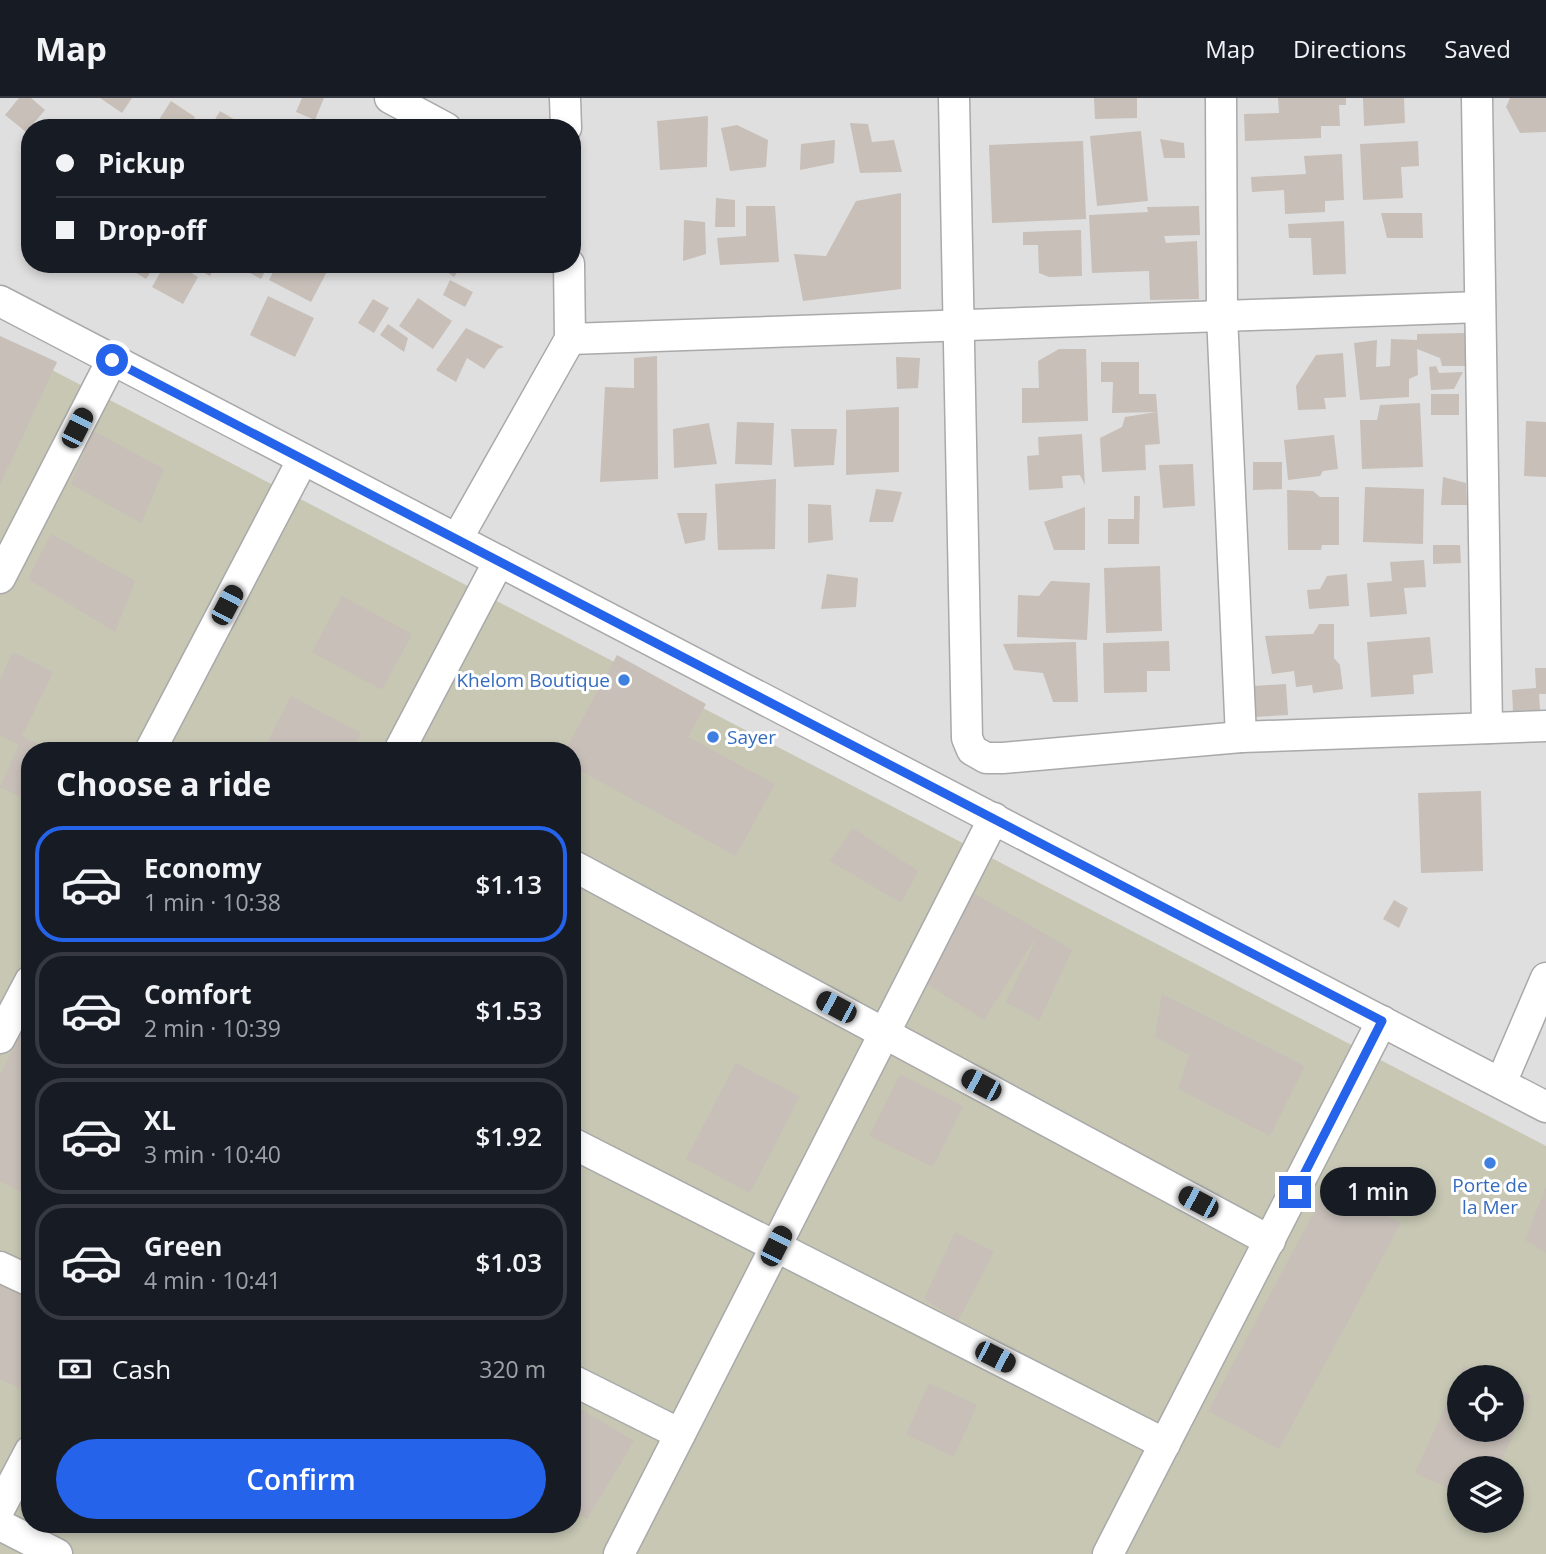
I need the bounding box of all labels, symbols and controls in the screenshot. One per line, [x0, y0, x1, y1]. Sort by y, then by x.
text: Map [35, 26, 107, 71]
text: Map [1205, 32, 1255, 65]
text: Directions [1293, 32, 1406, 65]
text: Saved [1444, 32, 1511, 65]
text: Pickup [98, 145, 185, 181]
text: Drop-off [98, 212, 206, 248]
route start [96, 344, 128, 376]
car [59, 405, 96, 451]
car [208, 582, 247, 628]
place label: Khelom Boutique [456, 667, 610, 693]
marker: Khelom Boutique [616, 672, 632, 688]
place label: Sayer [727, 724, 776, 750]
marker: Sayer [705, 729, 721, 745]
text: Choose a ride [56, 762, 271, 805]
text: Economy [144, 850, 262, 886]
icon: car [60, 853, 123, 916]
text: $1.13 [475, 866, 542, 902]
text: 1 min · 10:38 [144, 886, 281, 918]
text: Comfort [144, 976, 251, 1012]
icon: car [60, 979, 123, 1042]
car [813, 988, 860, 1026]
text: $1.53 [475, 992, 542, 1028]
text: 2 min · 10:39 [144, 1012, 281, 1044]
car [958, 1066, 1005, 1104]
text: XL [144, 1102, 176, 1138]
icon: car [60, 1105, 123, 1168]
text: $1.92 [475, 1118, 542, 1154]
text: 3 min · 10:40 [144, 1138, 281, 1170]
marker: Porte de la Mer [1482, 1155, 1498, 1171]
callout: 1 min [1320, 1168, 1435, 1216]
place label: Porte de la Mer [1452, 1172, 1528, 1220]
text: 1 min [1347, 1175, 1409, 1207]
route end [1279, 1176, 1311, 1208]
car [1175, 1183, 1222, 1221]
car [758, 1223, 795, 1269]
text: Green [144, 1228, 222, 1264]
icon: car [60, 1231, 123, 1294]
text: $1.03 [475, 1244, 542, 1280]
text: 4 min · 10:41 [144, 1264, 281, 1296]
car [972, 1338, 1019, 1376]
icon: cash [56, 1350, 94, 1388]
text: Cash [112, 1351, 171, 1387]
text: 320 m [479, 1353, 546, 1385]
map controls [1447, 1365, 1524, 1533]
button: locate [1447, 1365, 1524, 1442]
button: Confirm [56, 1439, 546, 1519]
button: layers [1447, 1456, 1524, 1533]

